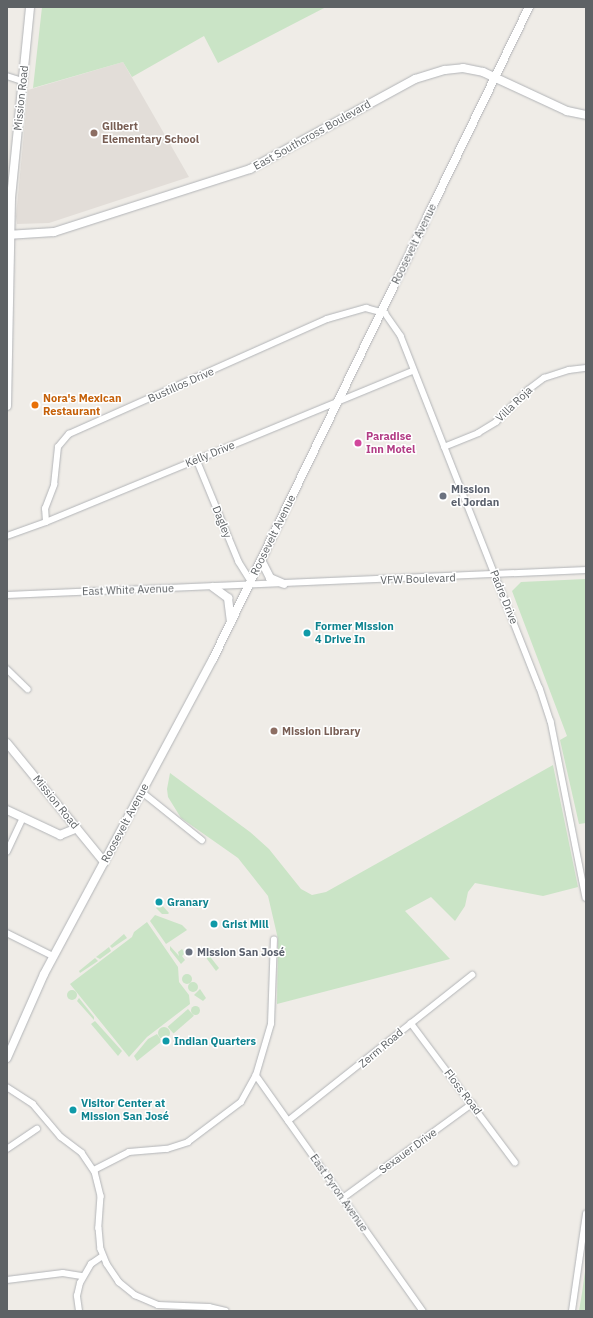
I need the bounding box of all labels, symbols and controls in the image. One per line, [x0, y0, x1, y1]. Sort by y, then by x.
street label: Mission Road [11, 65, 31, 131]
street label: East Southcross Boulevard [251, 97, 373, 173]
place label: Gilbert Elementary School [102, 120, 199, 146]
marker: Gilbert Elementary School [89, 128, 99, 138]
street label: Roosevelt Avenue [389, 202, 439, 286]
street label: Bustillos Drive [146, 365, 216, 405]
street label: Villa Roja [493, 383, 535, 425]
place label: Nora's Mexican Restaurant [43, 392, 121, 418]
marker: Nora's Mexican Restaurant [30, 400, 40, 410]
place label: Paradise Inn Motel [366, 430, 415, 456]
street label: Kelly Drive [183, 438, 237, 470]
marker: Paradise Inn Motel [353, 438, 363, 448]
place label: Mission el Jordan [451, 483, 499, 509]
marker: Mission el Jordan [438, 491, 448, 501]
street label: Roosevelt Avenue [248, 493, 298, 577]
street label: Dagley [210, 504, 234, 540]
street label: Padre Drive [487, 568, 521, 626]
street label: VFW Boulevard [380, 571, 456, 587]
street label: East White Avenue [82, 582, 174, 598]
place label: Former Mission 4 Drive In [315, 620, 394, 646]
marker: Former Mission 4 Drive In [302, 628, 312, 638]
place label: Mission Library [282, 724, 360, 738]
marker: Mission Library [269, 726, 279, 736]
street label: Mission Road [30, 772, 82, 832]
street label: Roosevelt Avenue [99, 781, 151, 865]
place label: Granary [167, 895, 209, 909]
marker: Granary [154, 897, 164, 907]
place label: Grist Mill [222, 917, 268, 931]
marker: Grist Mill [209, 919, 219, 929]
place label: Mission San José [197, 945, 285, 959]
marker: Mission San José [184, 947, 194, 957]
street label: Zerm Road [356, 1026, 406, 1070]
place label: Indian Quarters [174, 1034, 256, 1048]
marker: Indian Quarters [161, 1036, 171, 1046]
street label: Floss Road [442, 1067, 484, 1117]
place label: Visitor Center at Mission San José [81, 1097, 169, 1123]
marker: Visitor Center at Mission San José [68, 1105, 78, 1115]
street label: Sexauer Drive [377, 1126, 439, 1176]
street label: East Pyron Avenue [307, 1152, 371, 1234]

